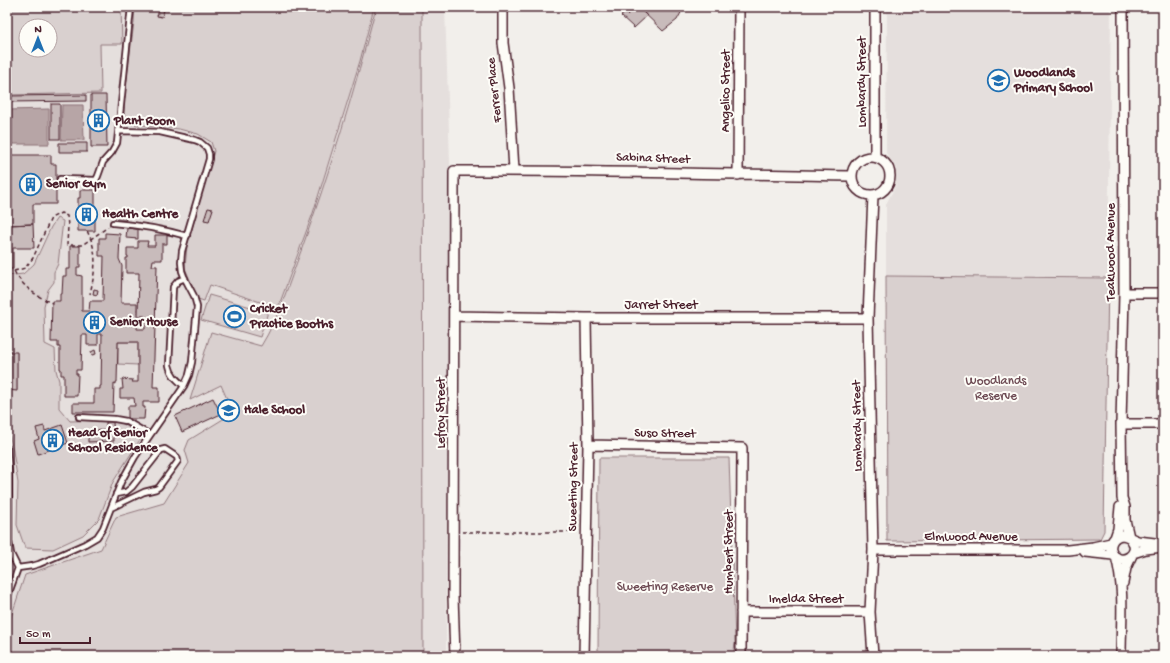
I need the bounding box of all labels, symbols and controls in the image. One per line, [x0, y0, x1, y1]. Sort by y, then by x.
north arrow [18, 18, 58, 58]
text: N [34, 24, 42, 36]
street label: Lombardy Street [855, 35, 870, 128]
street label: Angelico Street [719, 48, 734, 132]
street label: Ferrer Place [484, 56, 506, 124]
place label: Woodlands Primary School [1013, 66, 1093, 96]
school or university icon: Woodlands Primary School [985, 67, 1011, 93]
building icon: Plant Room [86, 108, 112, 134]
place label: Plant Room [113, 114, 176, 129]
street label: Sabina Street [616, 150, 692, 168]
building icon: Senior Gym [18, 171, 44, 197]
place label: Senior Gym [46, 177, 107, 192]
building icon: Health Centre [74, 201, 100, 227]
street label: Teakwood Avenue [1104, 203, 1119, 302]
place label: Health Centre [102, 207, 179, 222]
street label: Jarret Street [624, 298, 699, 313]
place label: Cricket Practice Booths [249, 302, 334, 332]
sports icon: Cricket Practice Booths [222, 303, 248, 329]
building icon: Senior House [81, 309, 107, 335]
place label: Senior House [110, 315, 179, 330]
park label: Woodlands Reserve [966, 374, 1028, 404]
street label: Lefroy Street [434, 376, 449, 448]
street label: Lombardy Street [850, 379, 866, 472]
school or university icon: Hale School [215, 397, 241, 423]
place label: Hale School [244, 403, 305, 418]
place label: Head of Senior School Residence [68, 425, 159, 456]
street label: Suso Street [634, 426, 698, 442]
building icon: Head of Senior School Residence [39, 427, 65, 453]
street label: Sweeting Street [566, 441, 582, 532]
street label: Humbert Street [722, 508, 737, 594]
street label: Elmwood Avenue [924, 530, 1018, 545]
park label: Sweeting Reserve [617, 580, 713, 595]
street label: Imelda Street [769, 592, 845, 607]
scale bar [20, 619, 90, 645]
text: 50 m [26, 628, 51, 642]

